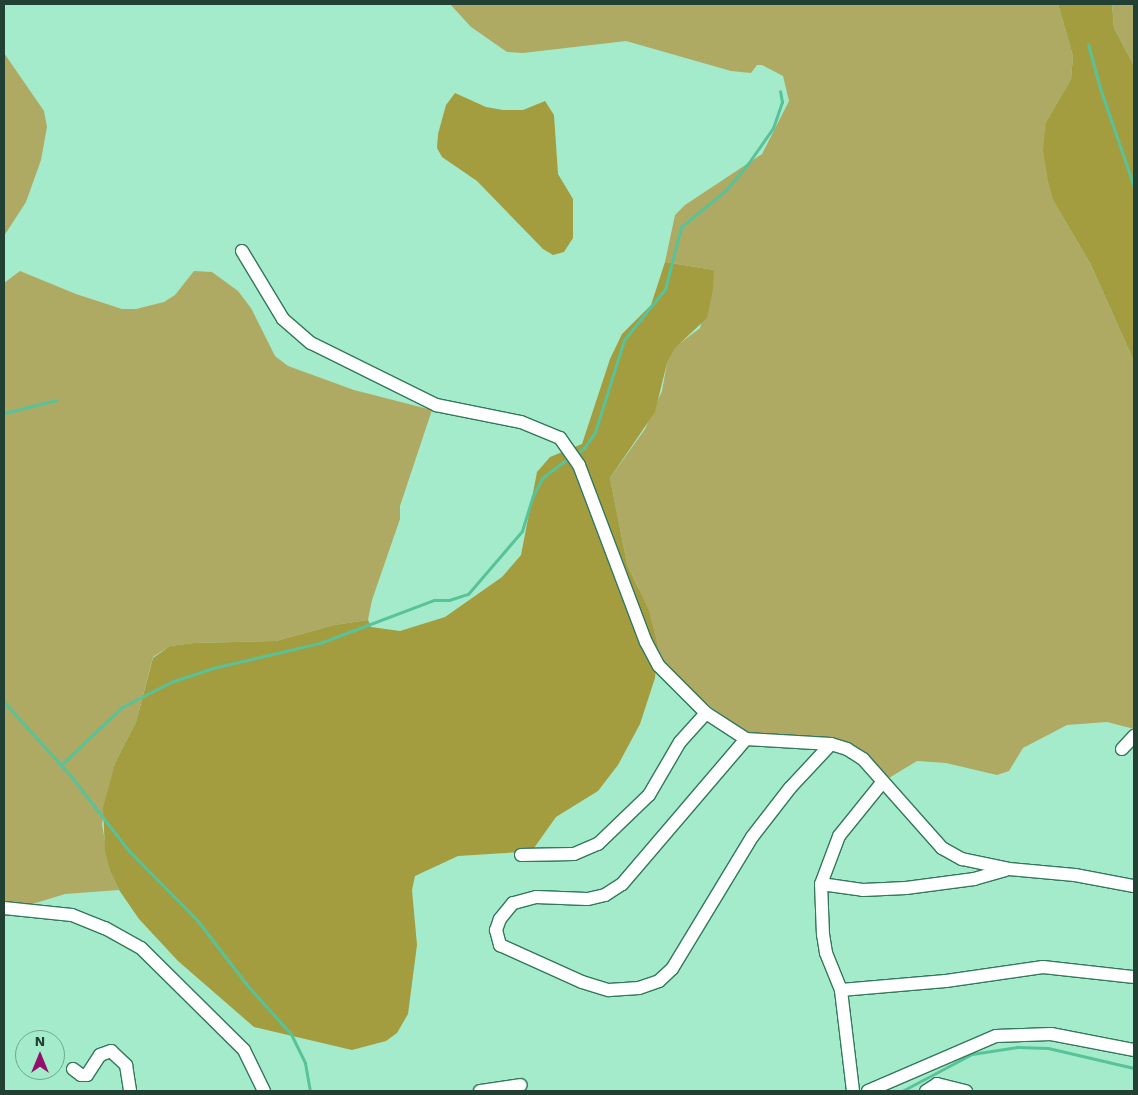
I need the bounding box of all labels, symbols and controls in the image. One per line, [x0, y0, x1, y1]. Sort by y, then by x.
north arrow [15, 1030, 65, 1080]
text: N [35, 1033, 45, 1049]

